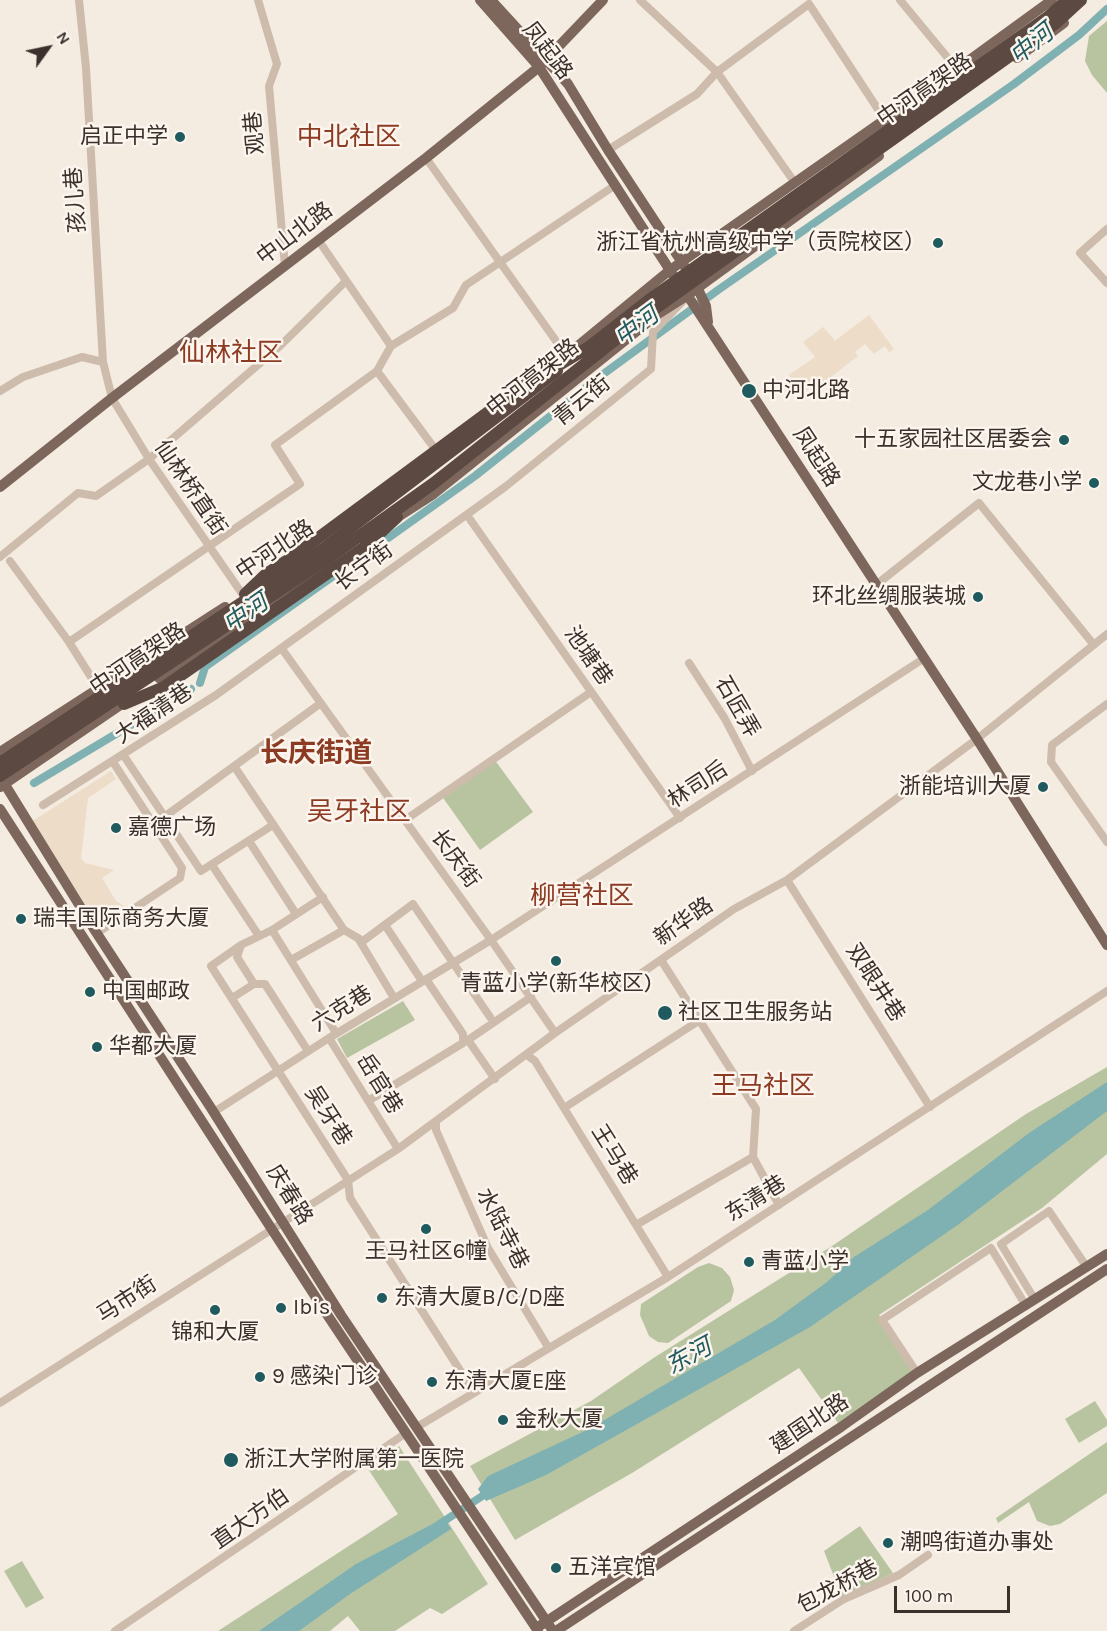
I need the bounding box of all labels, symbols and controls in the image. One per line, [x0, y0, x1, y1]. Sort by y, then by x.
street label: 凤起路 [516, 17, 578, 85]
north arrow [18, 18, 78, 78]
water label: 中河 [1004, 19, 1060, 71]
text: N [52, 28, 75, 48]
street label: 中河高架路 [872, 48, 978, 132]
street label: 观巷 [240, 110, 270, 156]
district label: 中北社区 [297, 122, 401, 154]
place label: 启正中学 [80, 124, 168, 150]
marker: 启正中学 [173, 130, 187, 144]
street label: 孩儿巷 [61, 166, 91, 234]
street label: 中山北路 [252, 197, 338, 271]
place label: 浙江省杭州高级中学（贡院校区） [596, 230, 926, 256]
marker: 浙江省杭州高级中学（贡院校区） [931, 236, 945, 250]
water label: 中河 [609, 301, 665, 353]
street label: 中河高架路 [482, 334, 584, 422]
district label: 仙林社区 [179, 338, 283, 370]
street label: 青云街 [548, 370, 616, 432]
place label: 中河北路 [762, 378, 850, 404]
marker: 中河北路 [740, 382, 758, 400]
street label: 凤起路 [787, 422, 845, 492]
place label: 十五家园社区居委会 [854, 427, 1052, 453]
marker: 十五家园社区居委会 [1057, 433, 1071, 447]
street label: 仙林桥直街 [148, 435, 232, 541]
place label: 文龙巷小学 [972, 470, 1082, 496]
marker: 文龙巷小学 [1087, 476, 1101, 490]
street label: 中河北路 [231, 514, 319, 586]
street label: 长宁街 [330, 537, 398, 597]
place label: 环北丝绸服装城 [812, 584, 966, 610]
water label: 中河 [218, 588, 274, 640]
marker: 环北丝绸服装城 [971, 590, 985, 604]
street label: 中河高架路 [85, 617, 191, 701]
street label: 池塘巷 [558, 621, 618, 691]
street label: 石匠弄 [709, 672, 765, 742]
street label: 大福清巷 [110, 678, 198, 750]
district label: 长庆街道 [260, 737, 372, 771]
street label: 林司后 [663, 756, 733, 814]
place label: 浙能培训大厦 [899, 774, 1031, 800]
marker: 浙能培训大厦 [1036, 780, 1050, 794]
district label: 吴牙社区 [307, 797, 411, 829]
place label: 嘉德广场 [128, 815, 216, 841]
marker: 嘉德广场 [109, 821, 123, 835]
street label: 长庆街 [425, 825, 485, 893]
district label: 柳营社区 [530, 881, 634, 913]
street label: 新华路 [649, 892, 719, 952]
place label: 瑞丰国际商务大厦 [33, 906, 209, 932]
marker: 瑞丰国际商务大厦 [14, 912, 28, 926]
street label: 双眼井巷 [840, 939, 910, 1027]
marker: 青蓝小学(新华校区) [549, 954, 563, 968]
place label: 青蓝小学(新华校区) [460, 971, 652, 997]
place label: 中国邮政 [102, 979, 190, 1005]
street label: 六克巷 [307, 980, 377, 1038]
marker: 中国邮政 [83, 985, 97, 999]
place label: 社区卫生服务站 [678, 1000, 832, 1026]
marker: 社区卫生服务站 [656, 1004, 674, 1022]
place label: 华都大厦 [109, 1034, 197, 1060]
marker: 华都大厦 [90, 1040, 104, 1054]
street label: 岳官巷 [350, 1049, 408, 1119]
district label: 王马社区 [711, 1071, 815, 1103]
street label: 吴牙巷 [299, 1081, 357, 1151]
street label: 王马巷 [585, 1120, 643, 1190]
street label: 庆春路 [260, 1160, 318, 1230]
street label: 东清巷 [721, 1170, 791, 1228]
street label: 水陆寺巷 [470, 1184, 534, 1274]
marker: 王马社区6幢 [419, 1222, 433, 1236]
place label: 王马社区6幢 [365, 1239, 487, 1265]
place label: 青蓝小学 [761, 1249, 849, 1275]
marker: 青蓝小学 [742, 1255, 756, 1269]
street label: 马市街 [92, 1271, 162, 1329]
place label: 东清大厦B/C/D座 [394, 1285, 565, 1311]
marker: 东清大厦B/C/D座 [375, 1291, 389, 1305]
place label: Ibis [293, 1295, 330, 1321]
marker: Ibis [274, 1301, 288, 1315]
marker: 锦和大厦 [208, 1303, 222, 1317]
place label: 锦和大厦 [171, 1320, 259, 1346]
water label: 东河 [661, 1333, 717, 1381]
place label: 9 感染门诊 [272, 1364, 378, 1390]
place label: 东清大厦E座 [444, 1369, 566, 1395]
marker: 9 感染门诊 [253, 1370, 267, 1384]
marker: 东清大厦E座 [425, 1375, 439, 1389]
street label: 建国北路 [766, 1388, 854, 1460]
place label: 金秋大厦 [515, 1407, 603, 1433]
marker: 金秋大厦 [496, 1413, 510, 1427]
place label: 浙江大学附属第一医院 [244, 1447, 464, 1473]
marker: 浙江大学附属第一医院 [222, 1451, 240, 1469]
street label: 直大方伯 [207, 1483, 295, 1555]
place label: 潮鸣街道办事处 [900, 1530, 1054, 1556]
marker: 潮鸣街道办事处 [881, 1536, 895, 1550]
place label: 五洋宾馆 [568, 1555, 656, 1581]
street label: 包龙桥巷 [793, 1555, 883, 1619]
marker: 五洋宾馆 [549, 1561, 563, 1575]
scale bar [897, 1574, 1012, 1612]
text: 100 m [905, 1585, 953, 1607]

